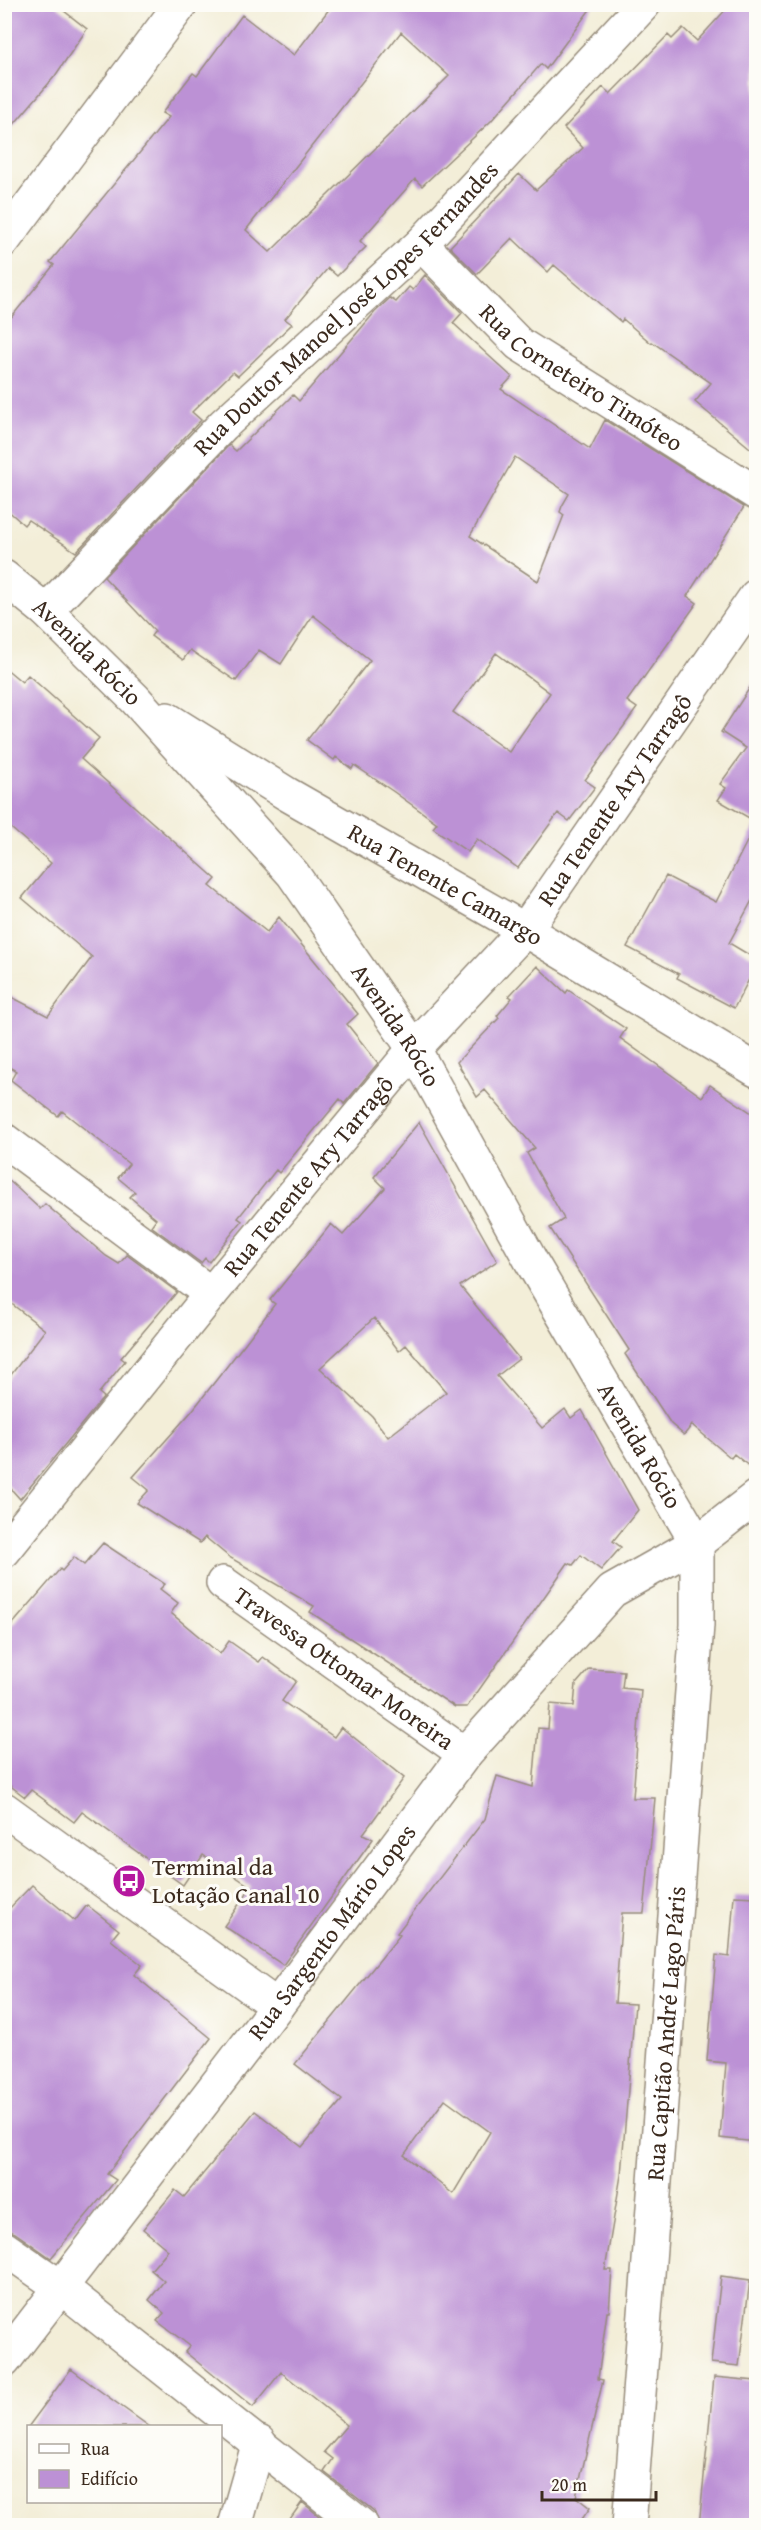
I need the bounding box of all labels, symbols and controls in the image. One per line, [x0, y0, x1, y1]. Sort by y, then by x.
street label: Rua Doutor Manoel José Lopes Fernandes [185, 153, 506, 463]
street label: Rua Corneteiro Timóteo [471, 295, 690, 460]
street label: Avenida Rócio [25, 589, 150, 714]
street label: Rua Tenente Ary Tarragô [529, 686, 700, 913]
street label: Rua Tenente Camargo [342, 814, 550, 954]
street label: Avenida Rócio [343, 956, 450, 1093]
street label: Rua Tenente Ary Tarragô [215, 1068, 402, 1284]
street label: Avenida Rócio [589, 1375, 691, 1515]
street label: Travessa Ottomar Moreira [227, 1578, 462, 1759]
street label: Rua Sargento Mário Lopes [239, 1816, 424, 2047]
place label: Terminal da Lotação Canal 10 [152, 1849, 320, 1912]
bus stop icon: Terminal da Lotação Canal 10 [111, 1863, 147, 1899]
street label: Rua Capitão André Lago Páris [637, 1885, 694, 2182]
legend [27, 2425, 222, 2503]
text: Rua [81, 2435, 110, 2462]
scale bar [542, 2464, 656, 2502]
text: Edifício [81, 2465, 138, 2492]
text: 20 m [551, 2471, 587, 2498]

